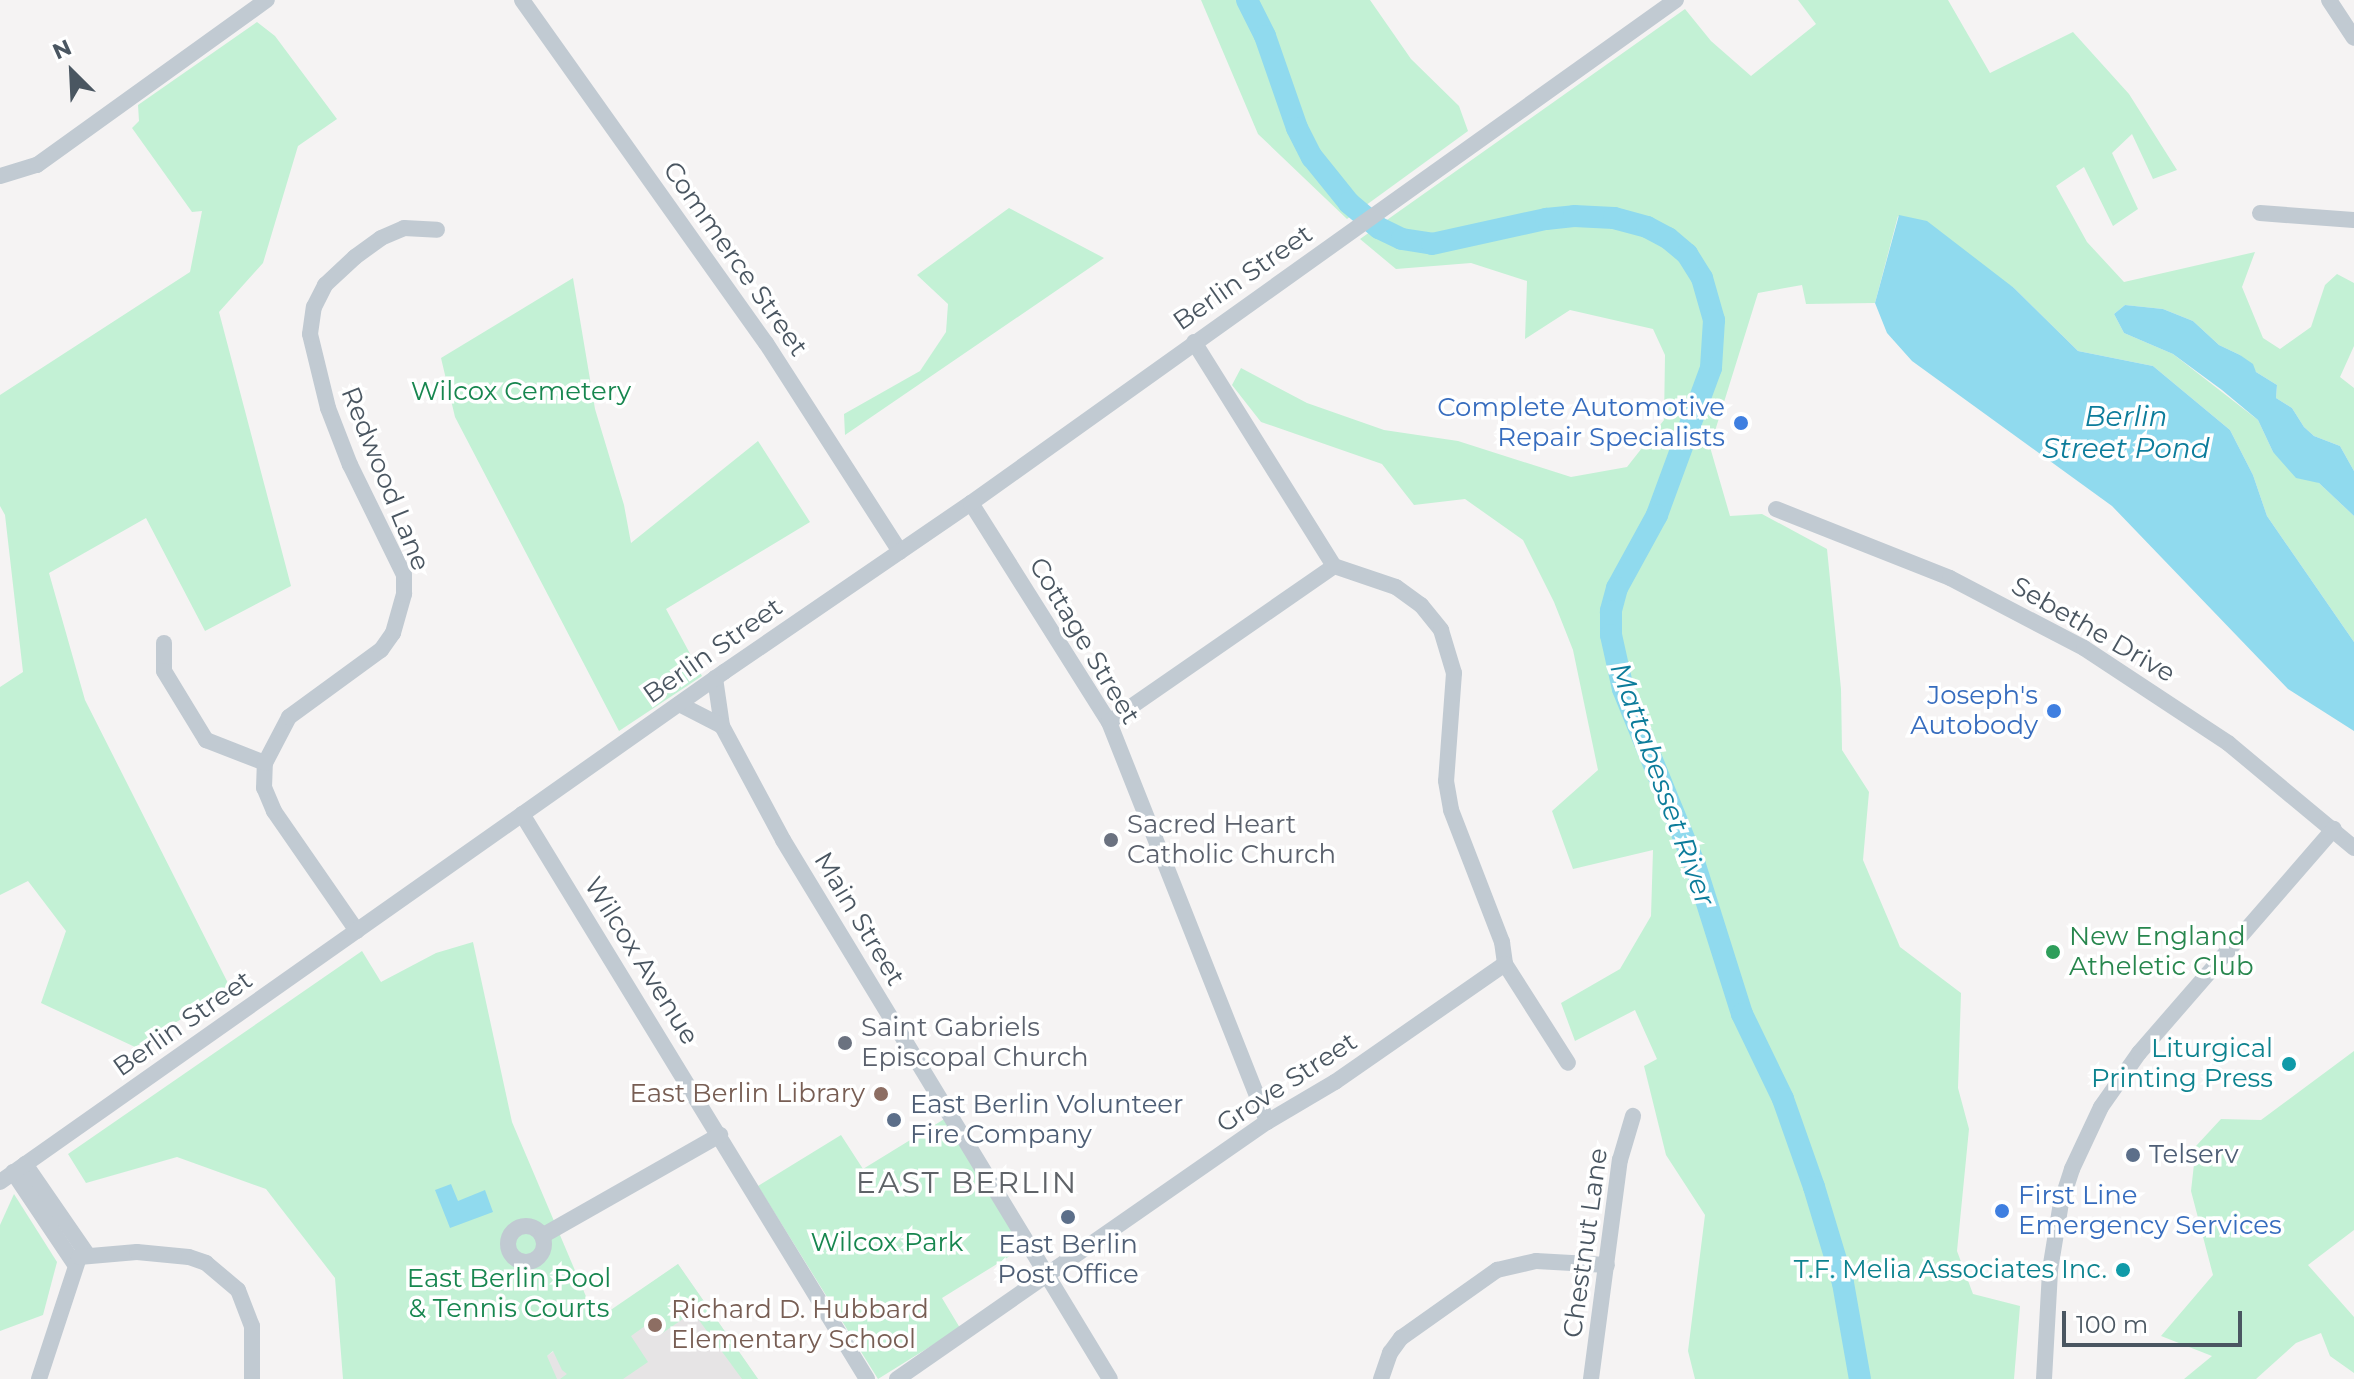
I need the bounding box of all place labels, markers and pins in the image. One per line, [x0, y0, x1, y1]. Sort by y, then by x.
place label: Complete Automotive Repair Specialists [1437, 392, 1725, 454]
marker: Complete Automotive Repair Specialists [1732, 414, 1750, 432]
place label: Joseph's Autobody [1910, 680, 2038, 742]
marker: Joseph's Autobody [2045, 702, 2063, 720]
place label: Sacred Heart Catholic Church [1127, 809, 1336, 870]
marker: Sacred Heart Catholic Church [1102, 831, 1120, 849]
place label: New England Atheletic Club [2069, 921, 2254, 982]
marker: New England Atheletic Club [2044, 943, 2062, 961]
place label: Saint Gabriels Episcopal Church [861, 1012, 1089, 1074]
place label: Liturgical Printing Press [2091, 1033, 2273, 1094]
marker: Saint Gabriels Episcopal Church [836, 1034, 854, 1052]
marker: Liturgical Printing Press [2280, 1055, 2298, 1073]
place label: East Berlin Library [630, 1078, 865, 1110]
marker: East Berlin Library [872, 1085, 890, 1103]
place label: East Berlin Volunteer Fire Company [910, 1089, 1183, 1150]
marker: East Berlin Volunteer Fire Company [885, 1111, 903, 1129]
place label: Telserv [2149, 1139, 2238, 1171]
marker: Telserv [2124, 1146, 2142, 1164]
place label: First Line Emergency Services [2018, 1180, 2282, 1242]
marker: First Line Emergency Services [1993, 1202, 2011, 1220]
marker: East Berlin Post Office [1059, 1208, 1077, 1226]
place label: East Berlin Post Office [997, 1229, 1139, 1290]
place label: T.F. Melia Associates Inc. [1794, 1254, 2107, 1286]
marker: T.F. Melia Associates Inc. [2114, 1261, 2132, 1279]
place label: Richard D. Hubbard Elementary School [671, 1294, 929, 1356]
marker: Richard D. Hubbard Elementary School [646, 1316, 664, 1334]

